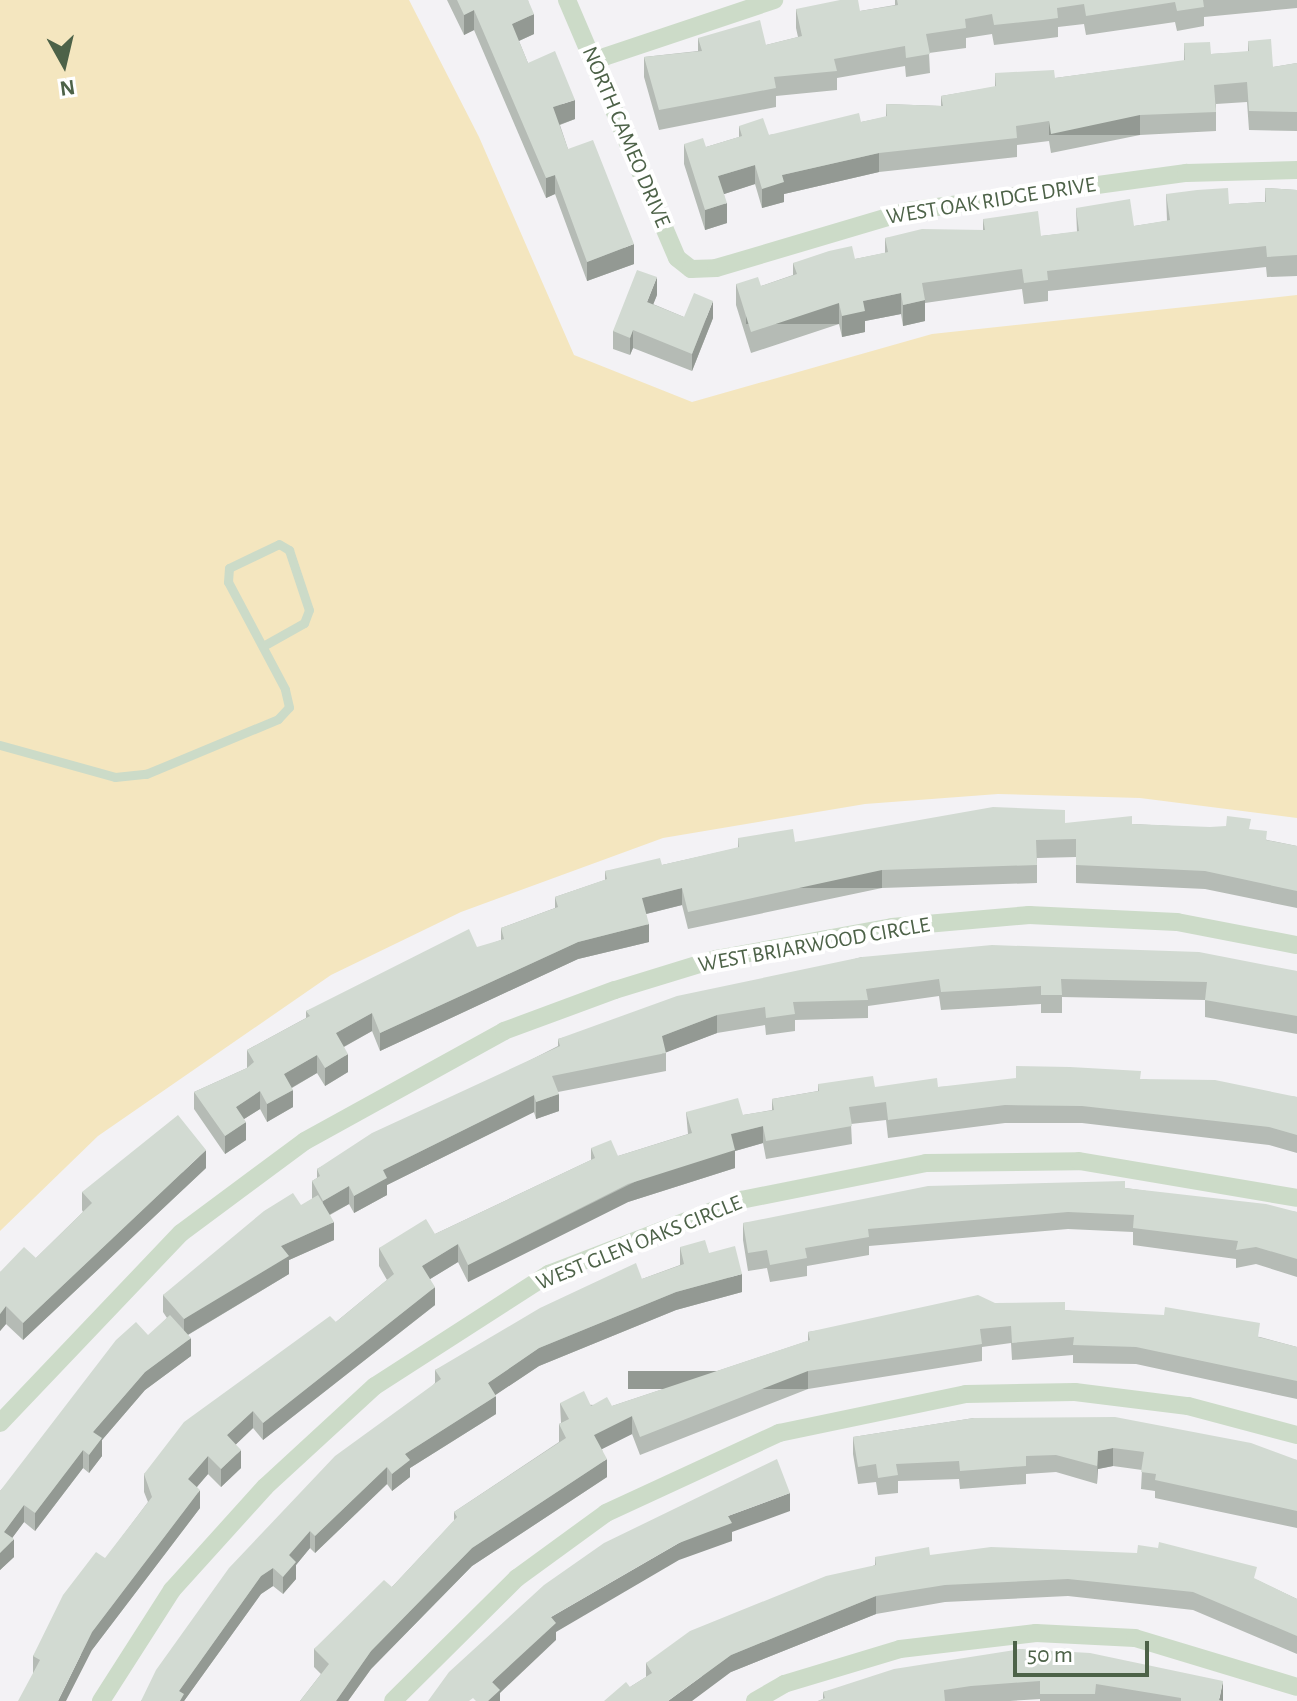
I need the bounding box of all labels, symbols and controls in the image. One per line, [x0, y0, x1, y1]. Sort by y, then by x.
north arrow [24, 24, 104, 104]
street label: NORTH CAMEO DRIVE [576, 43, 676, 231]
text: N [58, 76, 76, 100]
street label: WEST OAK RIDGE DRIVE [885, 171, 1097, 231]
street label: WEST BRIARWOOD CIRCLE [696, 912, 932, 978]
street label: WEST GLEN OAKS CIRCLE [532, 1190, 746, 1296]
scale bar [1017, 1625, 1153, 1675]
text: 50 m [1027, 1643, 1073, 1667]

